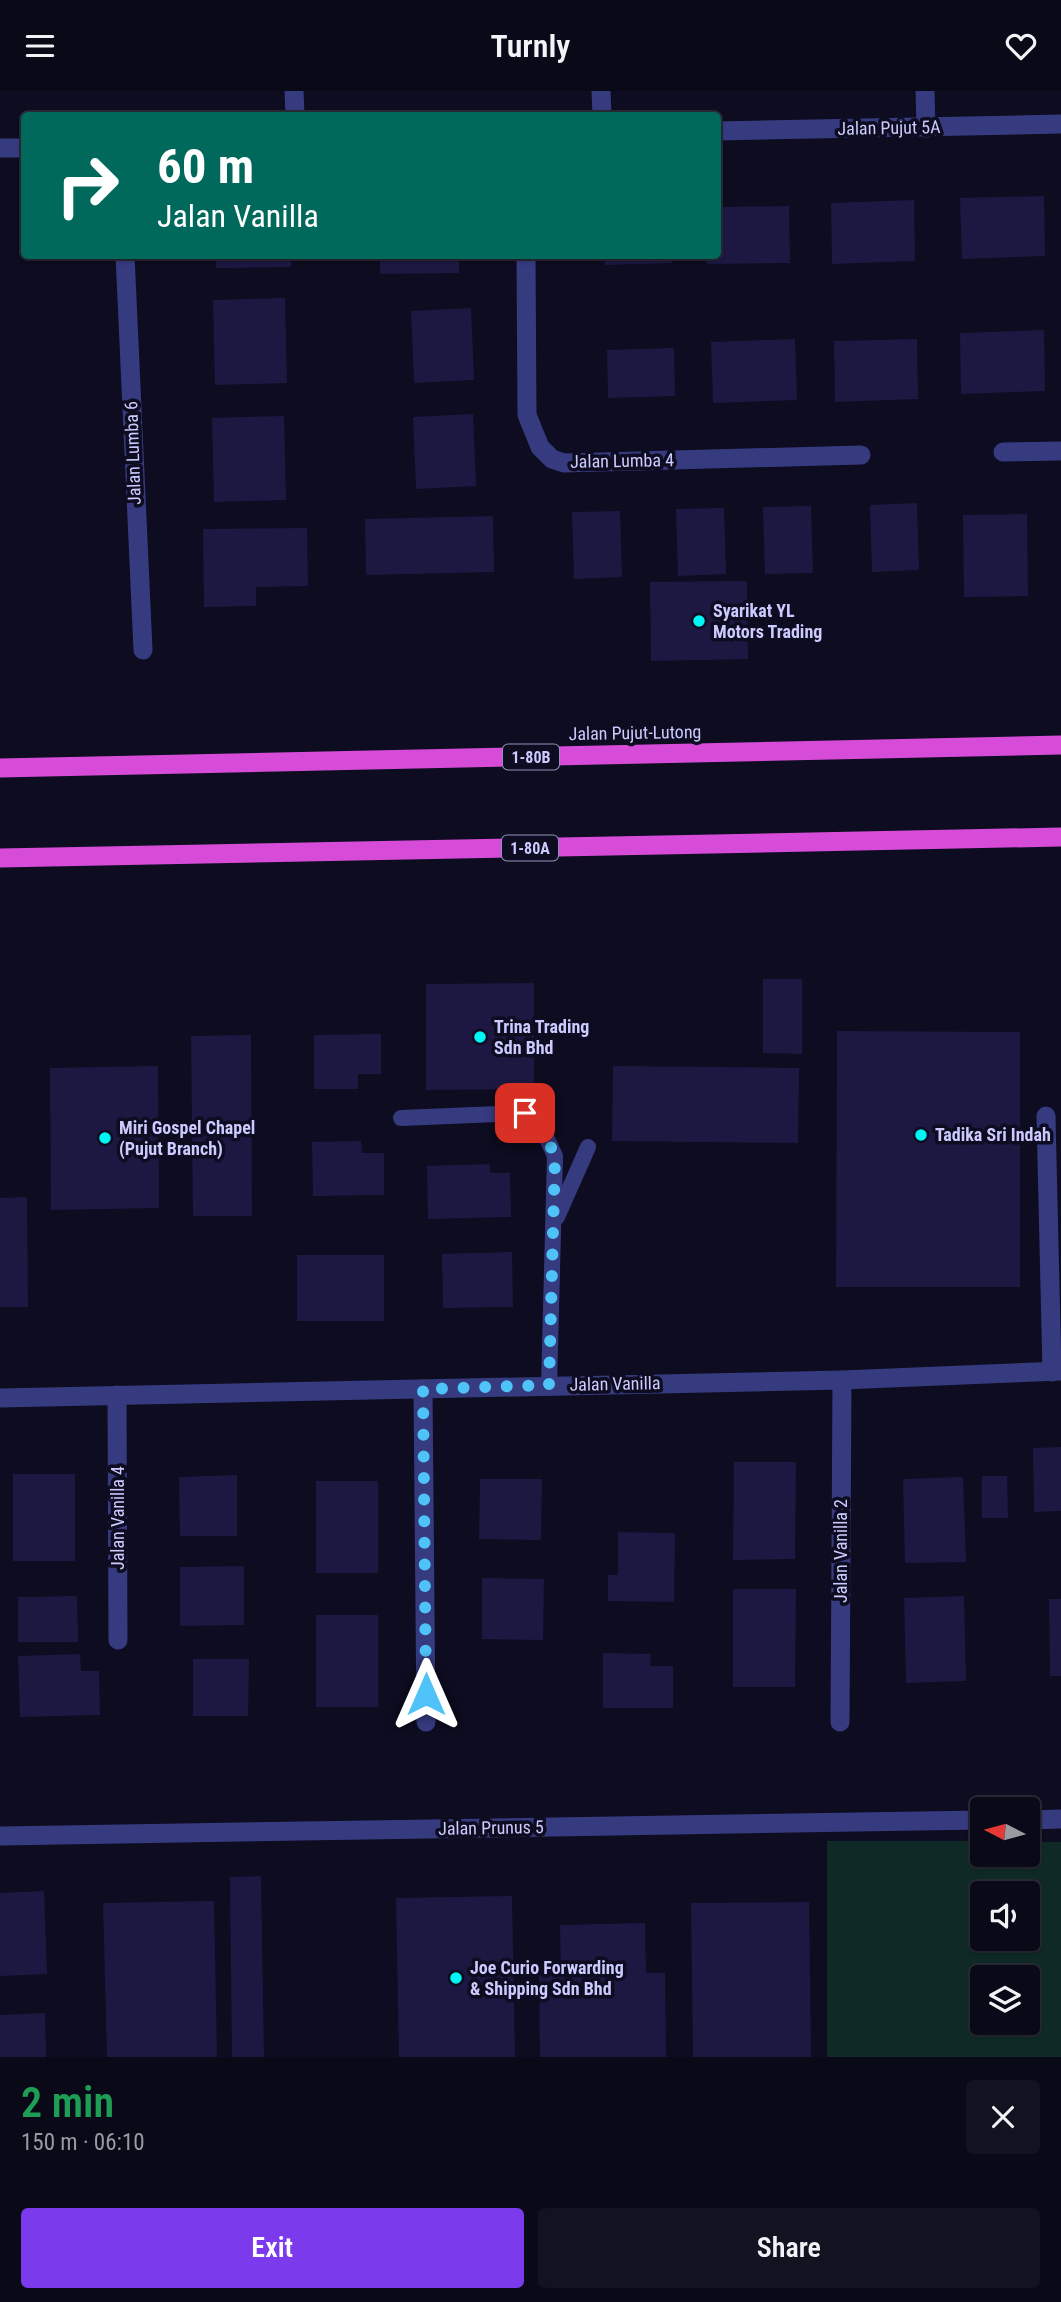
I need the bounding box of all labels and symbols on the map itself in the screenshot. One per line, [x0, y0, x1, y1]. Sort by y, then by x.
street label: Jalan Pujut 5A [837, 116, 941, 139]
street label: Jalan Lumba 6 [120, 401, 145, 505]
street label: Jalan Lumba 4 [570, 449, 674, 472]
place label: Syarikat YL Motors Trading [713, 600, 822, 642]
marker: Syarikat YL Motors Trading [691, 613, 707, 629]
street label: Jalan Pujut-Lutong [568, 721, 702, 744]
road number: 1-80B [503, 744, 559, 769]
road number: 1-80A [502, 835, 558, 861]
place label: Trina Trading Sdn Bhd [494, 1016, 589, 1058]
marker: Trina Trading Sdn Bhd [472, 1029, 488, 1045]
pin [495, 1083, 555, 1143]
place label: Miri Gospel Chapel (Pujut Branch) [119, 1117, 255, 1160]
place label: Tadika Sri Indah [935, 1124, 1051, 1145]
marker: Tadika Sri Indah [913, 1127, 929, 1143]
marker: Miri Gospel Chapel (Pujut Branch) [97, 1130, 113, 1146]
street label: Jalan Vanilla [569, 1372, 661, 1395]
street label: Jalan Vanilla 4 [107, 1466, 128, 1570]
street label: Jalan Vanilla 2 [830, 1499, 851, 1603]
position arrow [389, 1657, 463, 1731]
north arrow [970, 1797, 1040, 1867]
street label: Jalan Prunus 5 [438, 1816, 544, 1839]
place label: Joe Curio Forwarding & Shipping Sdn Bhd [470, 1957, 624, 1999]
marker: Joe Curio Forwarding & Shipping Sdn Bhd [448, 1970, 464, 1986]

